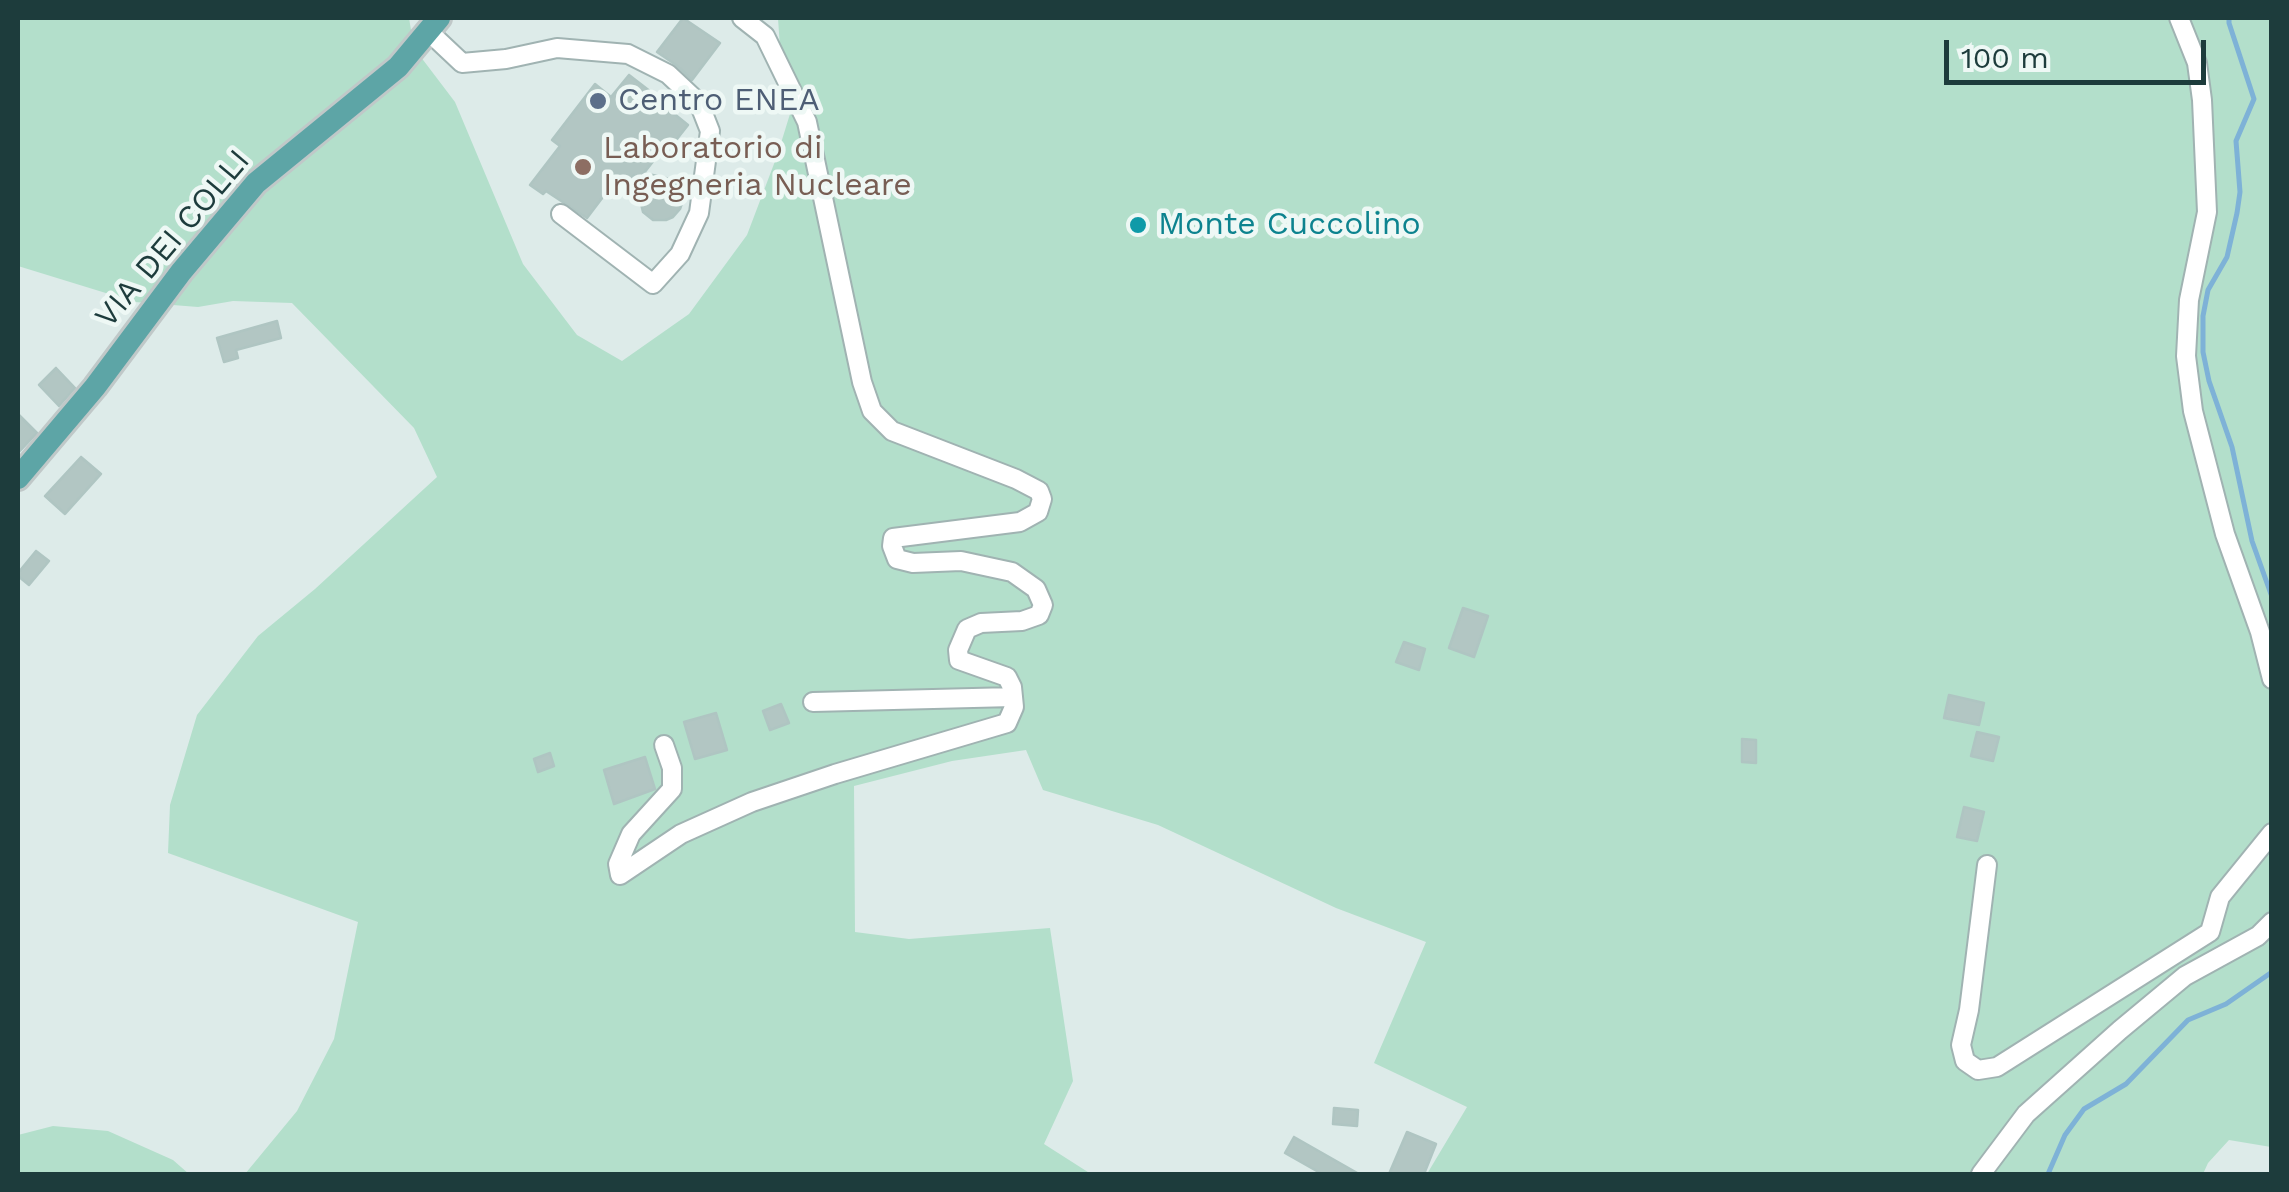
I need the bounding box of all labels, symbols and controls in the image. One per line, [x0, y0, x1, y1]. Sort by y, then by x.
scale bar [1949, 20, 2212, 82]
text: 100 m [1961, 40, 2049, 75]
place label: Centro ENEA [618, 82, 820, 120]
marker: Centro ENEA [587, 90, 609, 112]
place label: Laboratorio di Ingegneria Nucleare [603, 130, 912, 205]
street label: VIA DEI COLLI [88, 142, 258, 336]
marker: Laboratorio di Ingegneria Nucleare [572, 156, 594, 178]
place label: Monte Cuccolino [1158, 206, 1421, 244]
marker: Monte Cuccolino [1127, 214, 1149, 236]

